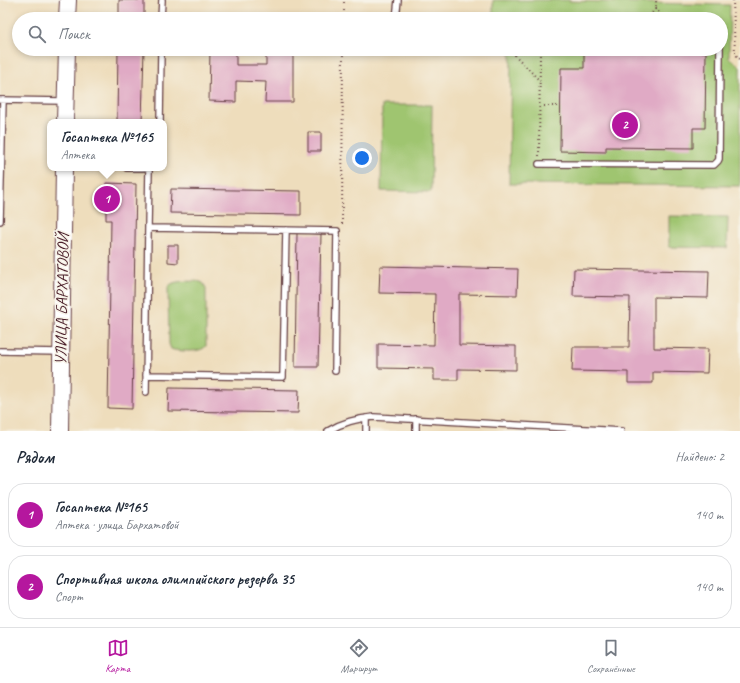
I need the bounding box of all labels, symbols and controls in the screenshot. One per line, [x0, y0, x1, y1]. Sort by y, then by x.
search box [12, 12, 728, 56]
icon: search [26, 23, 48, 45]
text: Поиск [58, 25, 90, 44]
pin: 2 [612, 110, 638, 140]
popup [47, 119, 167, 171]
text: Госаптека №165 [61, 128, 153, 147]
text: Аптека [61, 147, 95, 163]
your location [352, 148, 372, 168]
pin: 1 [94, 184, 120, 214]
street label: УЛИЦА БАРХАТОВОЙ [51, 230, 73, 365]
text: Рядом [16, 447, 54, 468]
text: Найдено: 2 [676, 449, 724, 465]
text: Госаптека №165 [55, 498, 147, 517]
text: 1 [27, 507, 33, 523]
text: 140 m [695, 507, 723, 523]
text: Аптека · улица Бархатовой [55, 517, 179, 533]
text: Спортивная школа олимпийского резерва 35 [55, 570, 294, 589]
text: 2 [27, 579, 33, 595]
text: 140 m [695, 579, 723, 595]
text: Спорт [55, 589, 83, 605]
tab: Карта [105, 637, 130, 675]
tab: Маршрут [341, 637, 377, 675]
tab: Сохранённые [587, 637, 635, 675]

